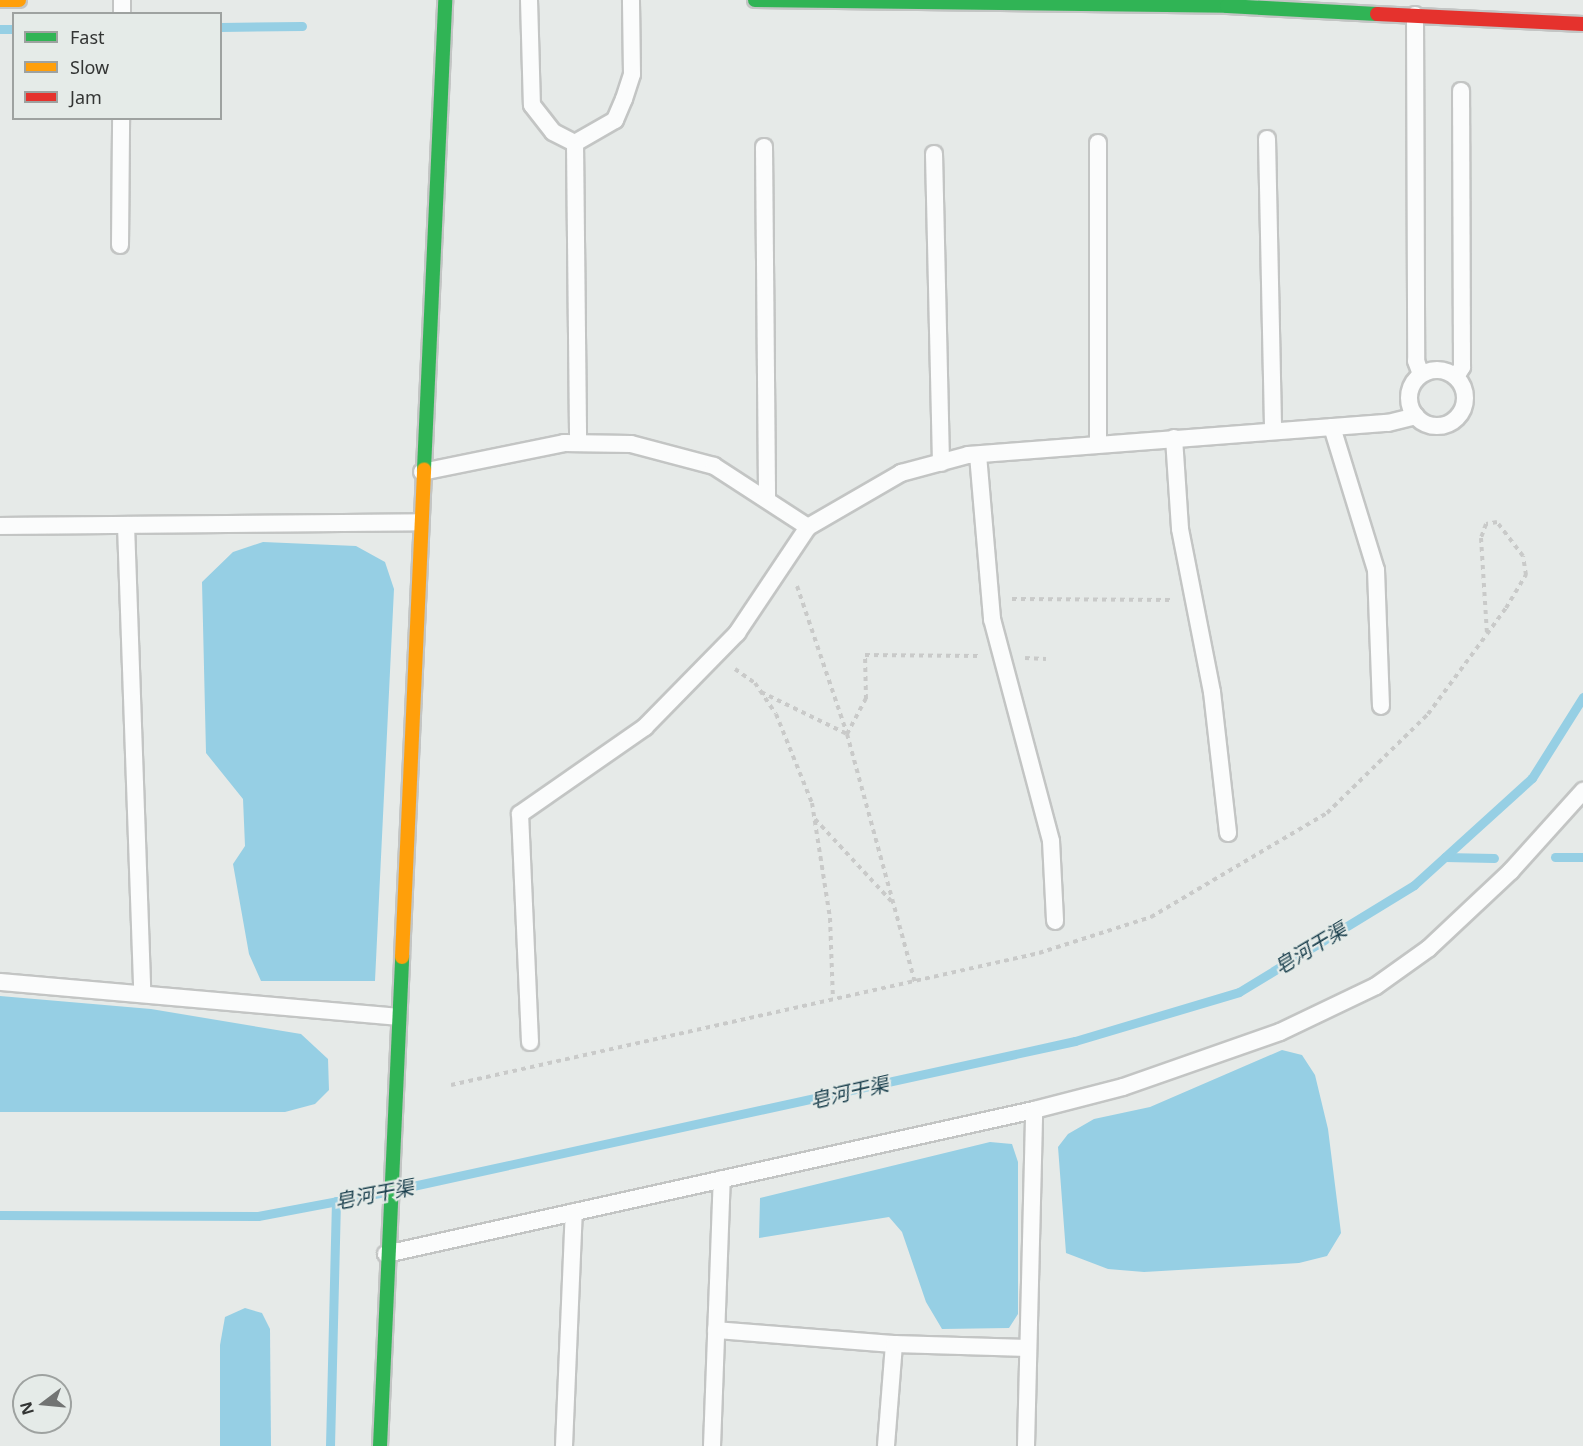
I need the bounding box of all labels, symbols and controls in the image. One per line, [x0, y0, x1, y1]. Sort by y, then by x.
legend [12, 12, 222, 120]
text: Fast [70, 25, 105, 49]
text: Slow [70, 55, 109, 79]
text: Jam [70, 85, 102, 109]
water label: 皂河干渠 [1270, 917, 1350, 979]
water label: 皂河干渠 [807, 1071, 891, 1113]
water label: 皂河干渠 [332, 1175, 416, 1213]
north arrow [12, 1374, 72, 1434]
text: N [14, 1399, 39, 1418]

